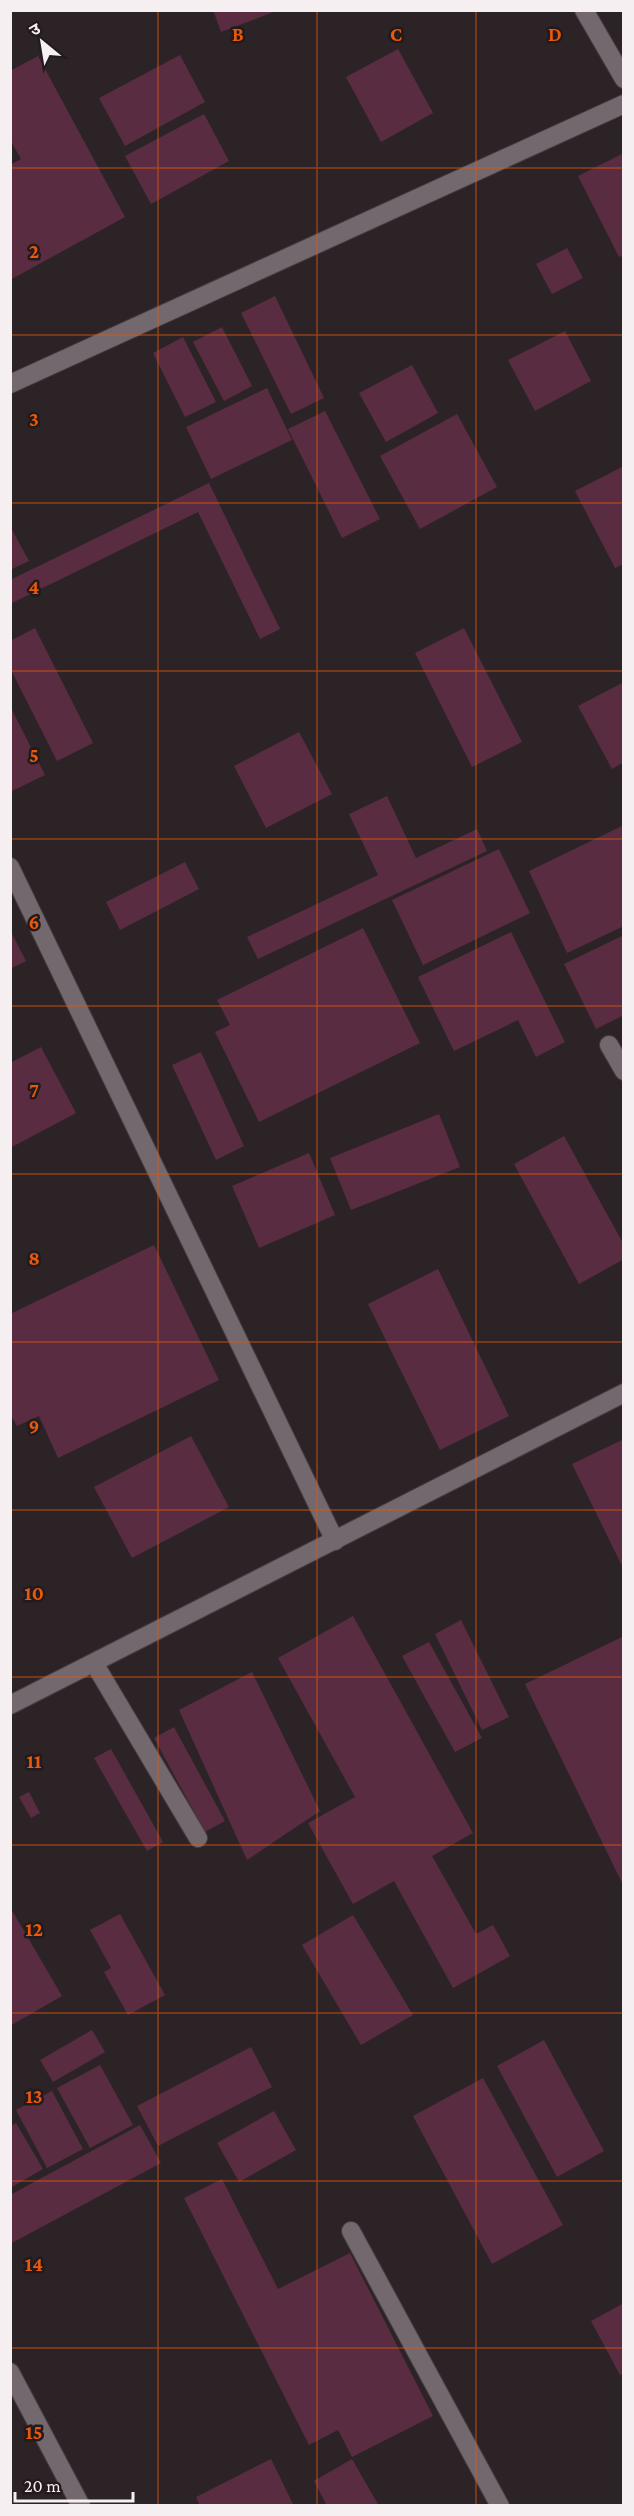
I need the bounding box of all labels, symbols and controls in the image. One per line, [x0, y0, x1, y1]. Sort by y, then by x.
north arrow [12, 12, 72, 72]
text: उ [26, 19, 44, 39]
text: B [232, 23, 244, 45]
text: C [390, 23, 402, 45]
text: D [548, 23, 562, 45]
text: 2 [29, 240, 39, 262]
text: 3 [29, 408, 39, 430]
text: 4 [29, 576, 40, 598]
text: 5 [29, 744, 39, 766]
text: 6 [29, 911, 39, 933]
text: 7 [29, 1079, 39, 1101]
text: 8 [28, 1247, 40, 1269]
text: 9 [29, 1415, 39, 1437]
text: 10 [24, 1582, 44, 1604]
text: 11 [27, 1750, 42, 1772]
text: 12 [25, 1918, 43, 1940]
text: 13 [25, 2085, 43, 2107]
text: 14 [25, 2253, 43, 2275]
text: 15 [25, 2421, 43, 2443]
scale bar [15, 2465, 134, 2503]
text: 20 m [24, 2476, 61, 2496]

